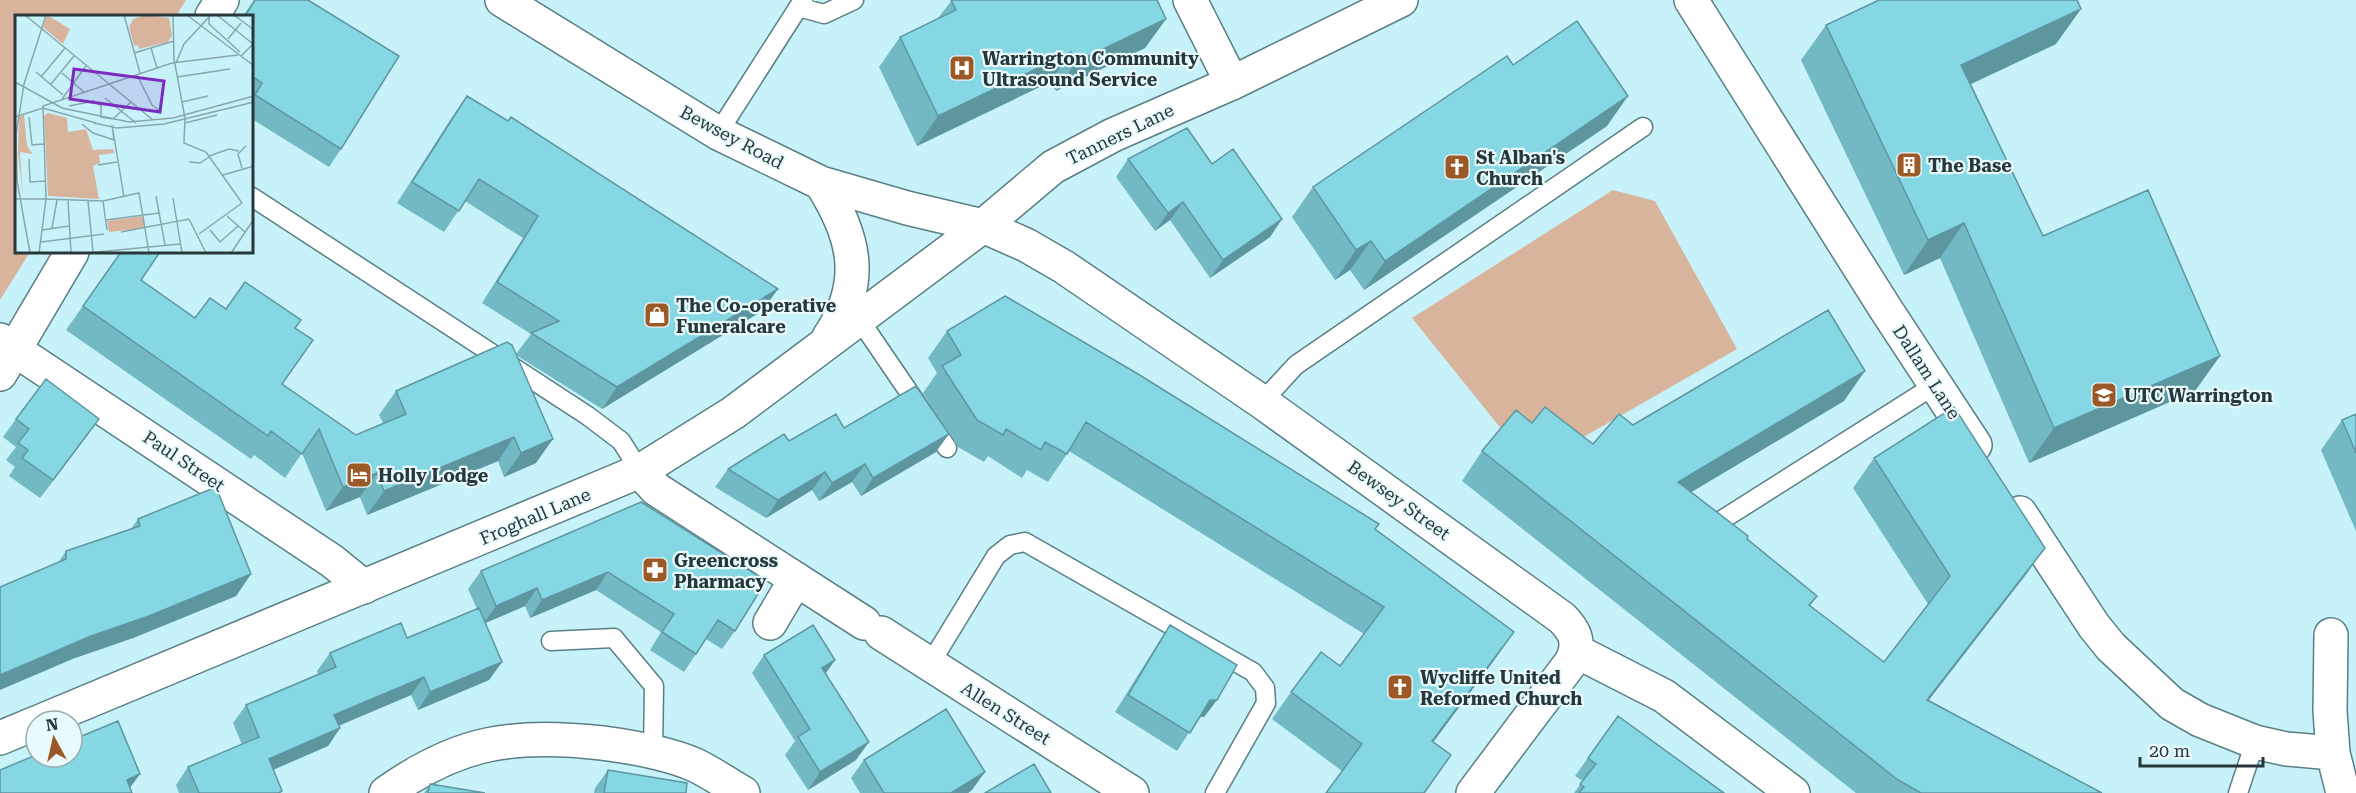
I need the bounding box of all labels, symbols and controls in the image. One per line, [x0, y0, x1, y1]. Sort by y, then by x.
inset map [15, 15, 254, 254]
place label: Warrington Community Ultrasound Service [982, 48, 1199, 90]
hospital icon: Warrington Community Ultrasound Service [947, 53, 977, 83]
street label: Tanners Lane [1063, 99, 1177, 169]
street label: Bewsey Road [677, 101, 788, 173]
place label: St Alban's Church [1476, 147, 1565, 189]
building icon: The Base [1894, 150, 1924, 180]
church icon: St Alban's Church [1442, 152, 1472, 182]
place label: The Base [1928, 155, 2012, 176]
place label: The Co-operative Funeralcare [676, 295, 837, 337]
shop icon: The Co-operative Funeralcare [642, 300, 672, 330]
street label: Dallam Lane [1889, 321, 1965, 423]
school or university icon: UTC Warrington [2089, 380, 2119, 410]
place label: UTC Warrington [2124, 385, 2273, 406]
street label: Paul Street [139, 426, 229, 496]
street label: Bewsey Street [1344, 456, 1455, 544]
hotel icon: Holly Lodge [344, 460, 374, 490]
place label: Holly Lodge [378, 465, 489, 486]
street label: Froghall Lane [476, 483, 594, 549]
place label: Greencross Pharmacy [674, 550, 778, 592]
pharmacy icon: Greencross Pharmacy [640, 555, 670, 585]
place label: Wycliffe United Reformed Church [1420, 667, 1582, 709]
church icon: Wycliffe United Reformed Church [1385, 672, 1415, 702]
street label: Allen Street [957, 677, 1055, 749]
north arrow [24, 709, 84, 769]
text: N [45, 714, 59, 735]
scale bar [2140, 730, 2263, 768]
text: 20 m [2149, 740, 2190, 761]

